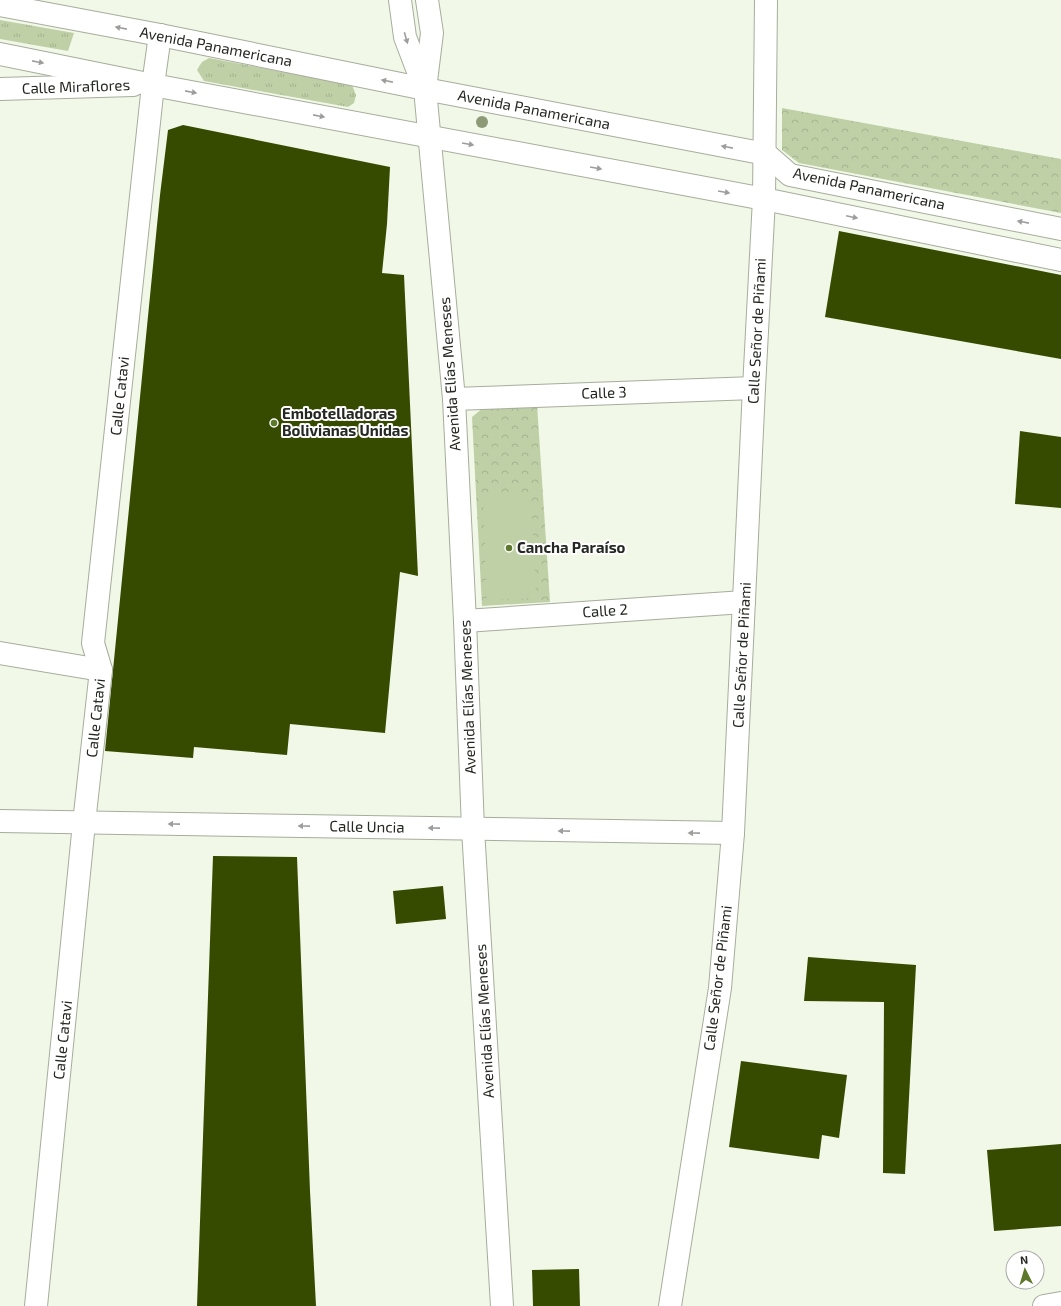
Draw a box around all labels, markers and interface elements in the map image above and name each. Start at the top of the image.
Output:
street label: Avenida Panamericana [138,22,294,70]
one-way arrow [115,25,127,31]
one-way arrow [403,33,409,45]
one-way arrow [32,59,44,65]
street label: Calle Miraflores [22,75,130,97]
one-way arrow [380,78,393,84]
street label: Avenida Panamericana [456,85,612,133]
one-way arrow [185,89,197,95]
one-way arrow [312,113,325,119]
one-way arrow [462,142,475,148]
one-way arrow [721,143,733,149]
street label: Avenida Panamericana [792,163,947,213]
one-way arrow [590,165,602,171]
one-way arrow [718,189,730,195]
one-way arrow [845,215,858,221]
one-way arrow [1017,218,1029,224]
street label: Calle Señor de Piñami [743,257,769,404]
street label: Avenida Elías Meneses [435,296,463,452]
street label: Calle Catavi [106,355,132,436]
street label: Calle 3 [581,382,627,402]
place label: Embotelladoras Bolivianas Unidas [282,404,408,439]
marker: Embotelladoras Bolivianas Unidas [269,418,279,428]
place label: Cancha Paraíso [517,538,626,556]
marker: Cancha Paraíso [504,543,514,553]
street label: Calle Señor de Piñami [728,581,754,728]
street label: Calle 2 [582,599,628,621]
street label: Avenida Elías Meneses [455,619,479,775]
street label: Calle Catavi [82,677,108,758]
street label: Calle Uncia [329,816,405,836]
one-way arrow [167,821,180,827]
one-way arrow [297,823,310,829]
one-way arrow [428,825,440,832]
one-way arrow [557,828,570,834]
one-way arrow [687,830,700,836]
street label: Calle Señor de Piñami [699,904,735,1052]
street label: Avenida Elías Meneses [471,943,497,1099]
street label: Calle Catavi [49,999,75,1080]
north arrow [1005,1250,1045,1290]
text: N [1020,1253,1029,1266]

